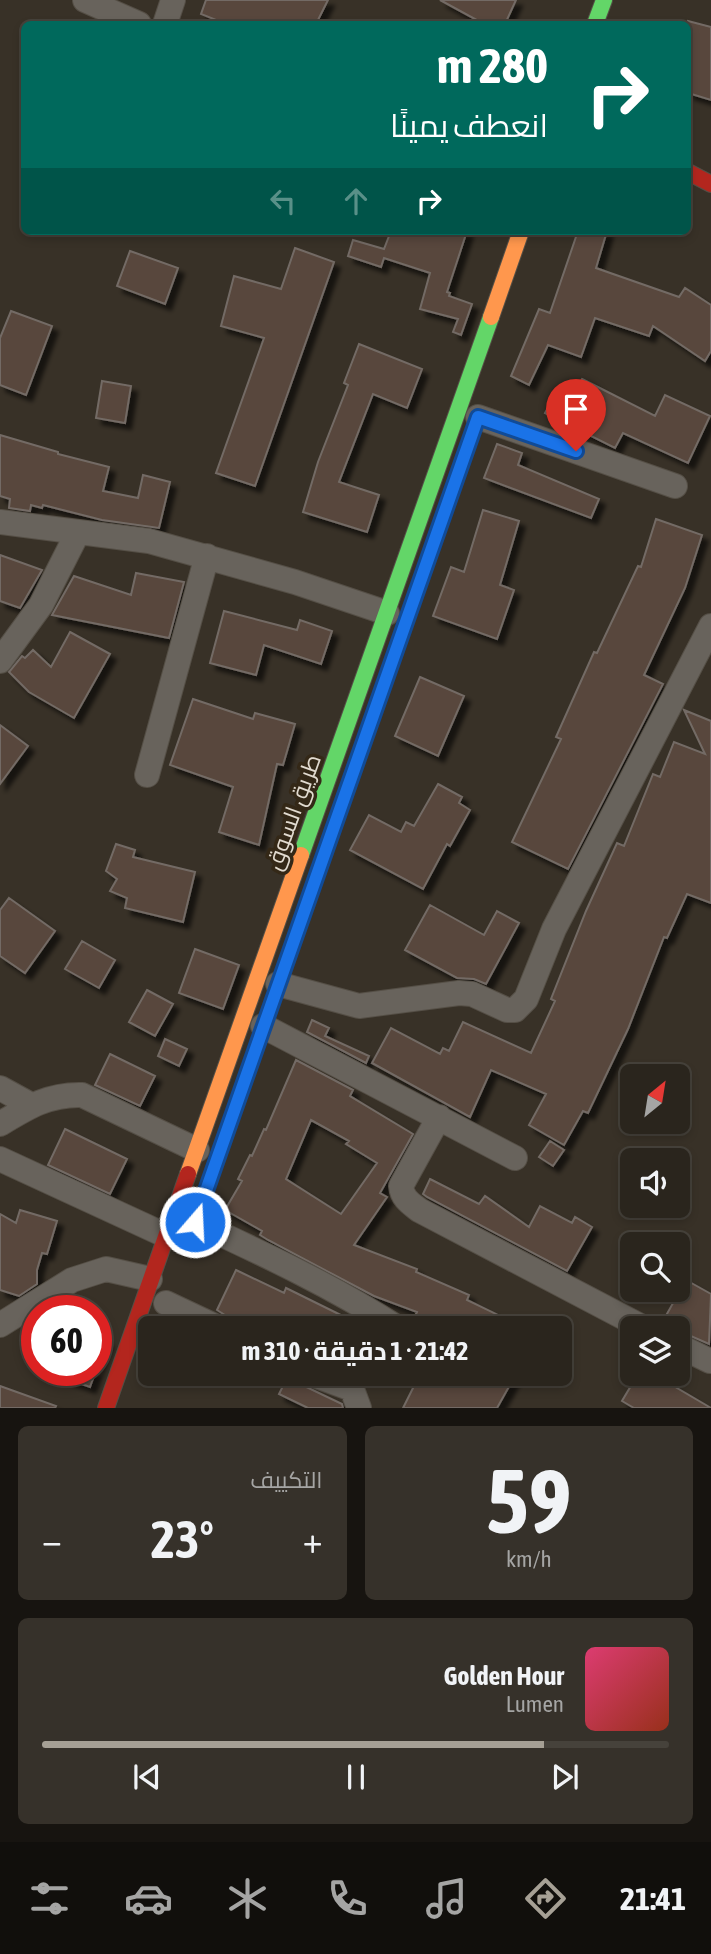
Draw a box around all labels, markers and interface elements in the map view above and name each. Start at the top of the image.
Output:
text: 280 m [437,37,548,93]
icon: right [572,49,663,140]
text: انعطف يمينًا [390,107,548,144]
icon: left [264,182,302,220]
icon: ahead [337,182,375,220]
icon: right [410,182,448,220]
pin [546,379,606,451]
icon: arrive [557,390,595,428]
street label: طريق السوق [260,751,327,874]
north arrow [620,1064,690,1134]
map controls [620,1064,690,1386]
button: sound [620,1148,690,1218]
position arrow [158,1185,232,1259]
button: search [620,1232,690,1302]
speed limit sign: 60 [21,1295,112,1386]
button: layers [620,1316,690,1386]
text: 21:42 · 1 دقيقة · 310 m [241,1336,469,1366]
text: 59 [486,1448,572,1552]
text: التكييف [250,1467,323,1493]
text: 23° [151,1509,214,1569]
text: − [42,1518,62,1561]
text: + [303,1518,322,1561]
text: km/h [506,1546,552,1572]
text: Golden Hour [444,1661,564,1691]
text: Lumen [506,1691,564,1717]
icon: previous [128,1758,166,1796]
icon: pause [337,1758,375,1796]
icon: next [546,1758,584,1796]
icon: filters [25,1874,74,1923]
icon: car [124,1874,173,1923]
icon: climate [223,1874,272,1923]
icon: phone [323,1874,372,1923]
icon: music [422,1874,471,1923]
icon: directions [521,1874,570,1923]
text: 21:41 [620,1880,686,1917]

